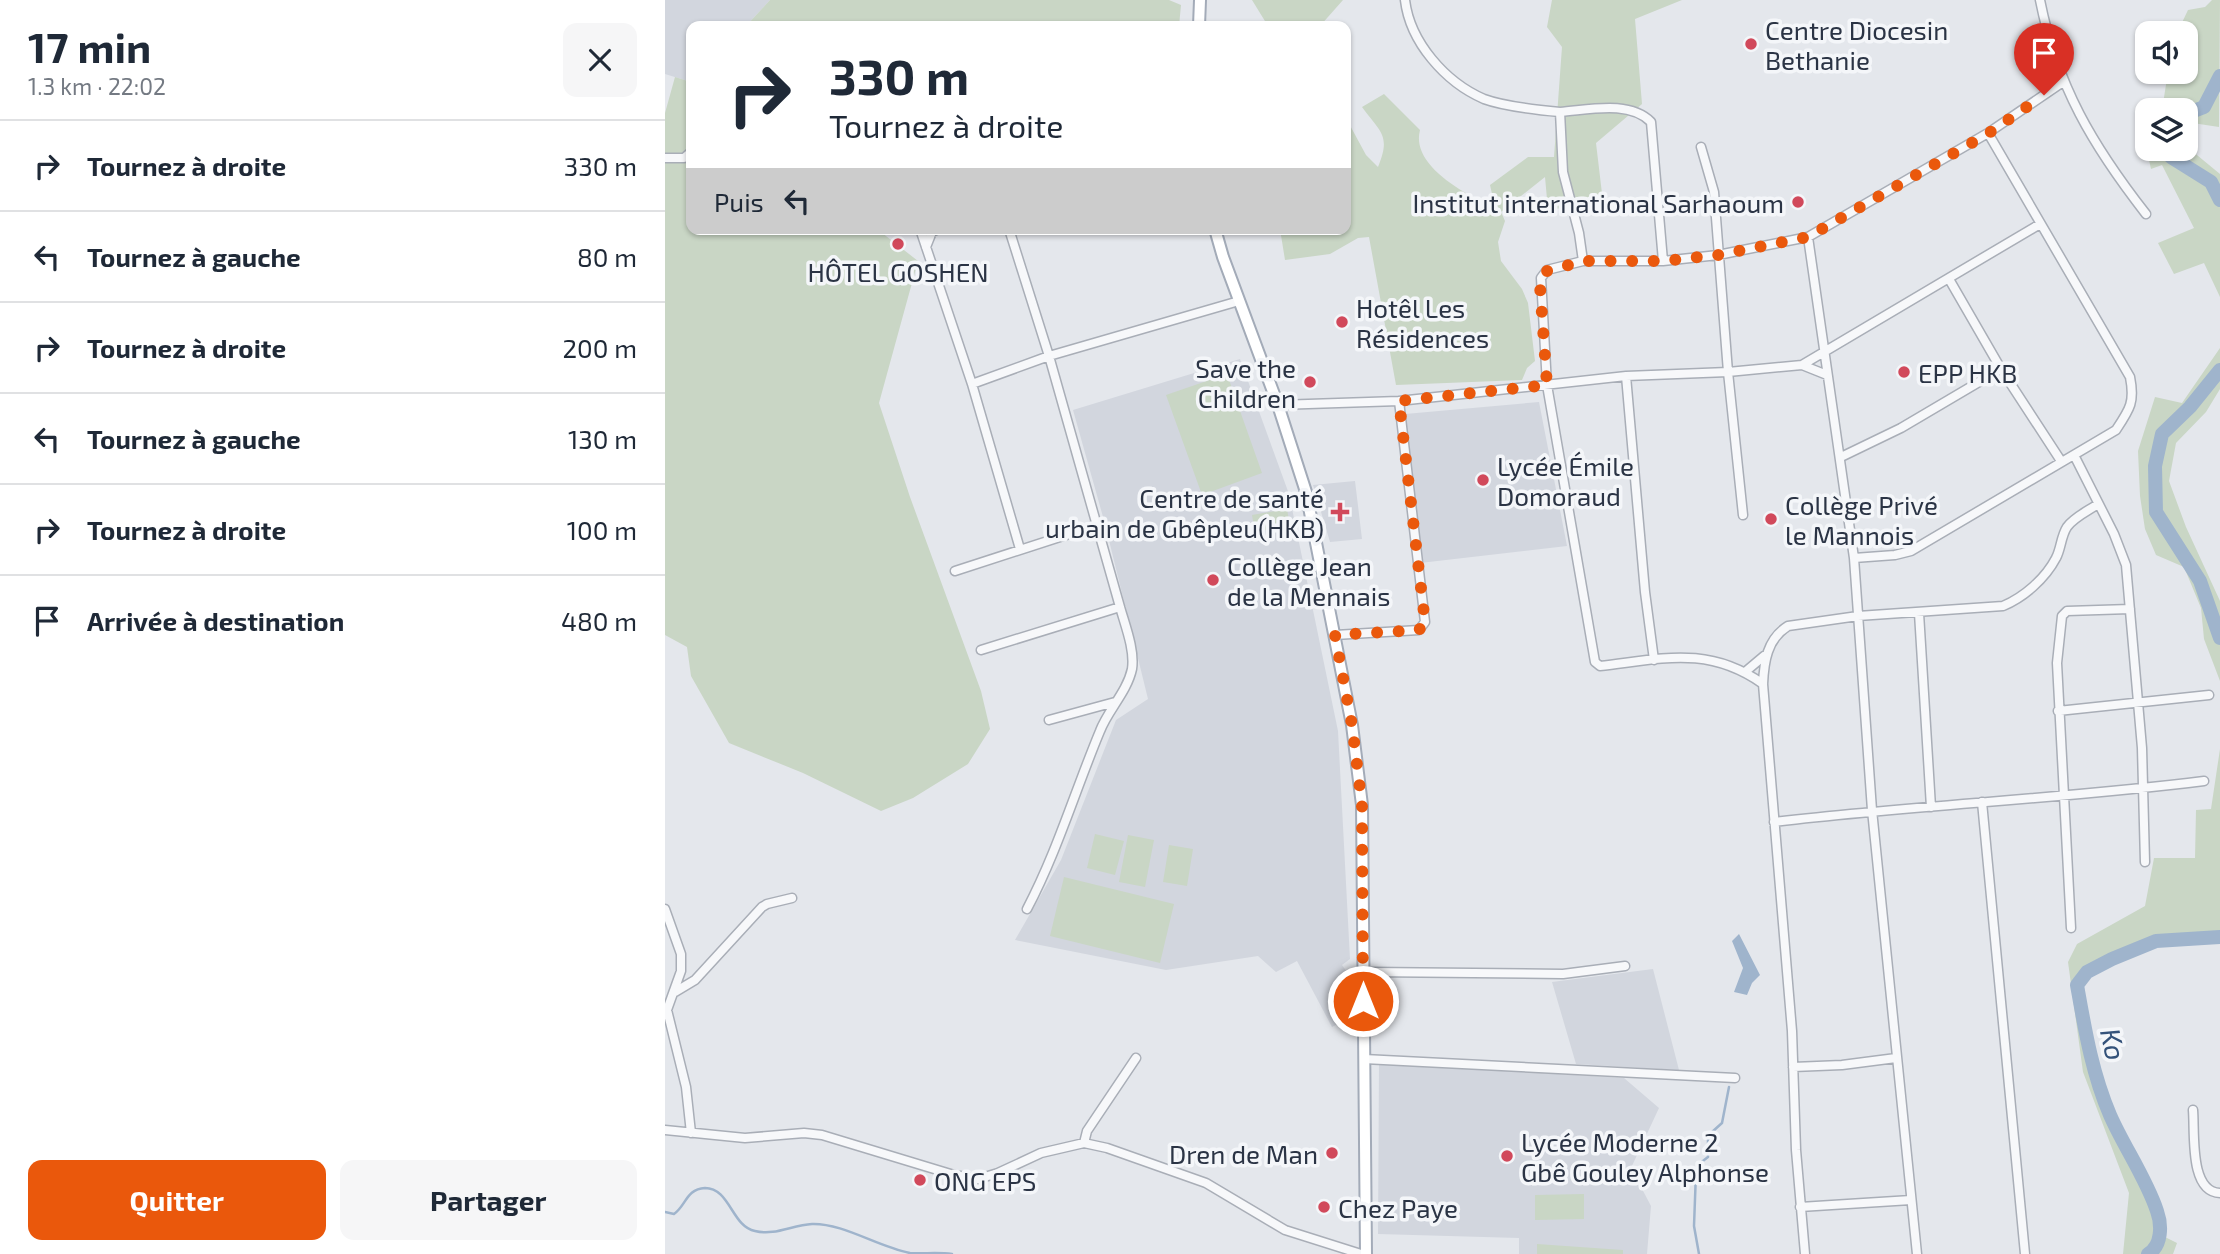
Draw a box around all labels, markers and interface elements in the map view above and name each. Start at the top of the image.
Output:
place label: Centre Diocesin Bethanie [1765,14,1948,75]
text: 17 min [28,21,151,71]
map controls [2135,21,2198,161]
button: sound [2135,21,2198,84]
button: close [563,23,637,97]
pin [2014,23,2074,95]
icon: arrive [2025,34,2063,72]
marker: Centre Diocesin Bethanie [1743,36,1759,52]
text: 330 m [829,46,969,105]
icon: right [714,49,805,140]
text: 1.3 km · 22:02 [28,72,166,100]
button: layers [2135,98,2198,161]
text: Tournez à droite [829,106,1063,144]
icon: right [28,147,66,185]
text: Tournez à droite [87,150,286,181]
text: 330 m [564,150,637,181]
icon: left [778,182,816,220]
text: Puis [714,186,764,217]
place label: Institut international Sarhaoum [1412,187,1784,218]
marker: Institut international Sarhaoum [1790,194,1806,210]
marker: HÔTEL GOSHEN [890,236,906,252]
icon: left [28,238,66,276]
text: Tournez à gauche [87,241,301,272]
text: 80 m [577,241,637,272]
place label: HÔTEL GOSHEN [807,256,989,287]
place label: Hotêl Les Résidences [1356,292,1489,353]
marker: Hotêl Les Résidences [1334,314,1350,330]
icon: right [28,329,66,367]
text: Tournez à droite [87,332,286,363]
text: 200 m [562,332,637,363]
place label: Save the Children [1195,352,1296,413]
place label: EPP HKB [1918,357,2017,388]
marker: EPP HKB [1896,364,1912,380]
marker: Save the Children [1302,374,1318,390]
icon: left [28,420,66,458]
text: Tournez à gauche [87,423,301,454]
text: 130 m [568,423,637,454]
place label: Lycée Émile Domoraud [1497,450,1634,511]
marker: Lycée Émile Domoraud [1475,472,1491,488]
place label: Centre de santé urbain de Gbêpleu(HKB) [1045,482,1324,543]
place label: Collège Privé le Mannois [1785,489,1938,550]
marker: Centre de santé urbain de Gbêpleu(HKB) [1330,502,1350,522]
icon: right [28,511,66,549]
marker: Collège Privé le Mannois [1763,511,1779,527]
text: Tournez à droite [87,514,286,545]
text: 100 m [567,514,637,545]
place label: Collège Jean de la Mennais [1227,550,1390,611]
marker: Collège Jean de la Mennais [1205,572,1221,588]
icon: arrive [28,602,66,640]
text: Arrivée à destination [87,605,344,636]
text: 480 m [561,605,637,636]
position arrow [1326,964,1400,1038]
water label: Ko [2094,1025,2134,1063]
place label: Lycée Moderne 2 Gbê Gouley Alphonse [1521,1126,1769,1187]
place label: Dren de Man [1169,1138,1318,1169]
marker: Dren de Man [1324,1145,1340,1161]
marker: Lycée Moderne 2 Gbê Gouley Alphonse [1499,1148,1515,1164]
button: Quitter [28,1160,326,1240]
button: Partager [340,1160,637,1240]
place label: ONG EPS [934,1165,1036,1196]
marker: ONG EPS [912,1172,928,1188]
place label: Chez Paye [1338,1192,1458,1223]
marker: Chez Paye [1316,1199,1332,1215]

